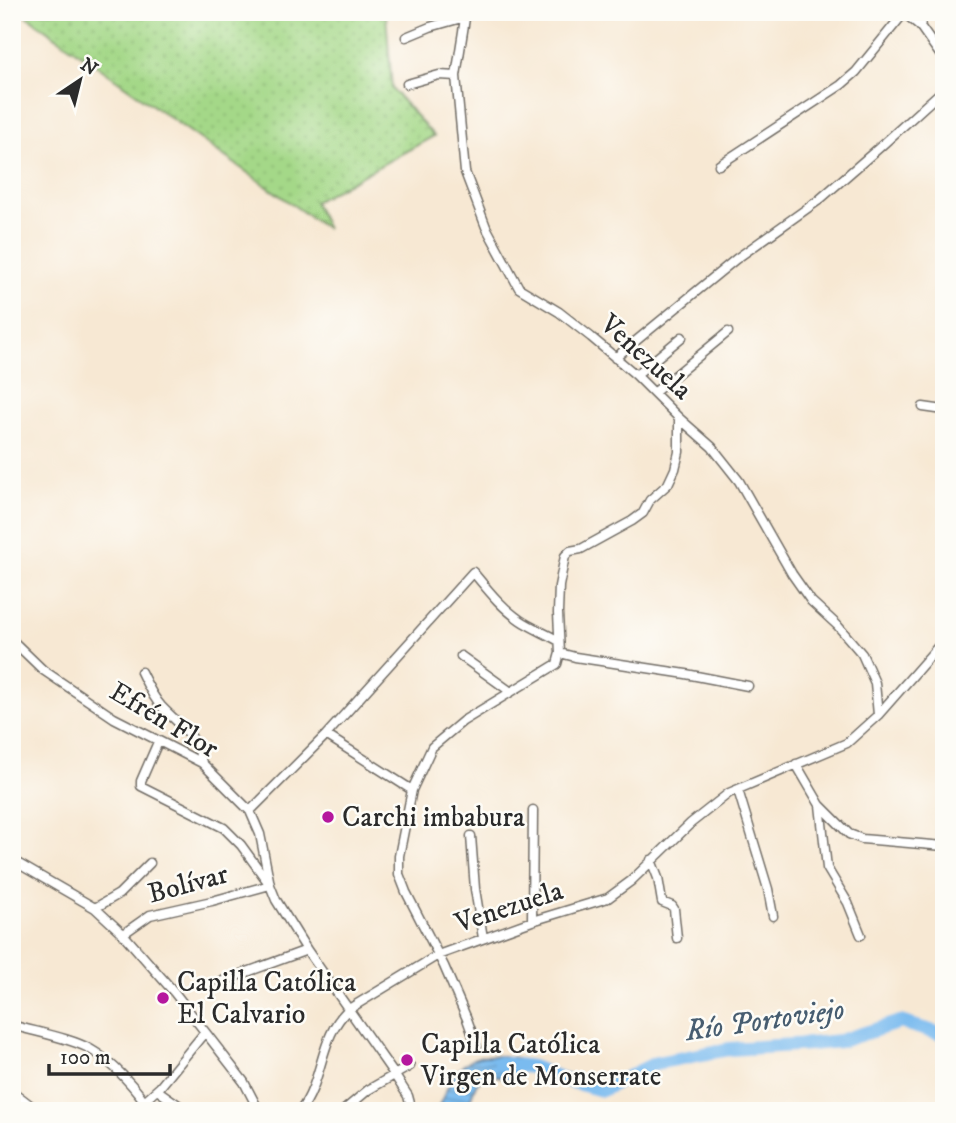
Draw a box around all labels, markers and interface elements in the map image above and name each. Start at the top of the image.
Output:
north arrow [46,46,116,116]
text: N [76,53,102,81]
street label: Venezuela [592,306,699,407]
street label: Efrén Flor [103,674,225,766]
place label: Carchi imbabura [342,800,525,835]
marker: Carchi imbabura [320,809,336,825]
street label: Bolívar [144,856,232,911]
street label: Venezuela [450,873,568,941]
place label: Capilla Católica El Calvario [177,965,356,1032]
marker: Capilla Católica El Calvario [155,990,171,1006]
water label: Río Portoviejo [682,992,847,1051]
place label: Capilla Católica Virgen de Monserrate [420,1027,661,1094]
scale bar [49,1032,170,1076]
text: 100 m [60,1045,111,1071]
marker: Capilla Católica Virgen de Monserrate [399,1052,415,1068]

